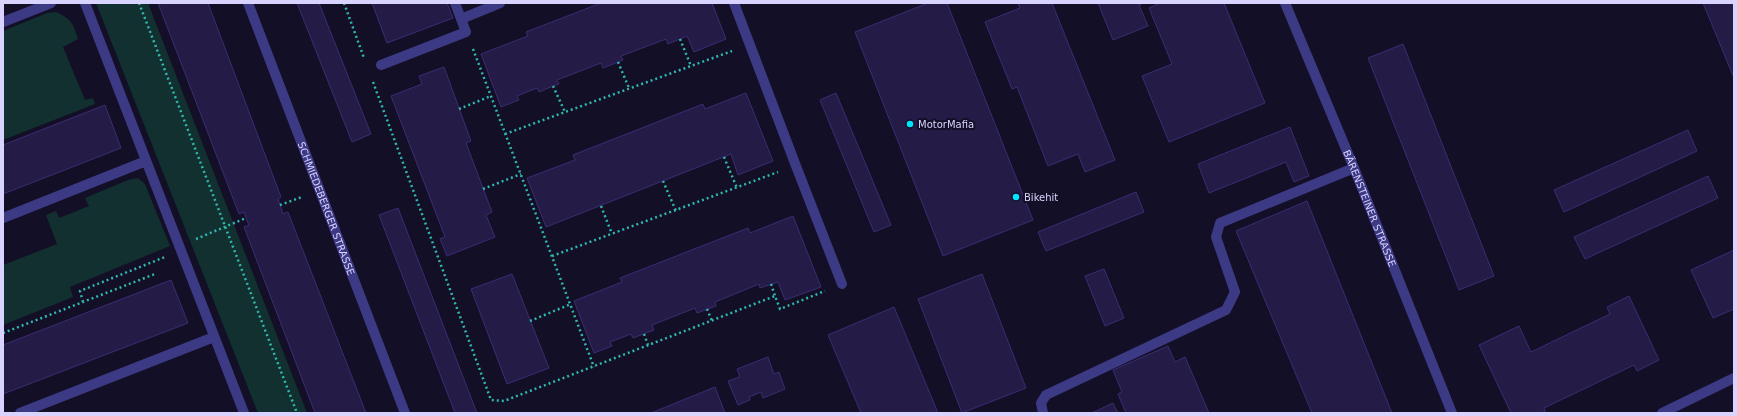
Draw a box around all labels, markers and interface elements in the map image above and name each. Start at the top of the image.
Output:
marker: MotorMafia [905,119,915,129]
place label: MotorMafia [918,119,974,130]
street label: SCHMIEDEBERGER STRASSE [296,140,357,277]
street label: BÄRENSTEINER STRASSE [1341,148,1398,268]
marker: Bikehit [1011,192,1021,202]
place label: Bikehit [1024,192,1058,203]

